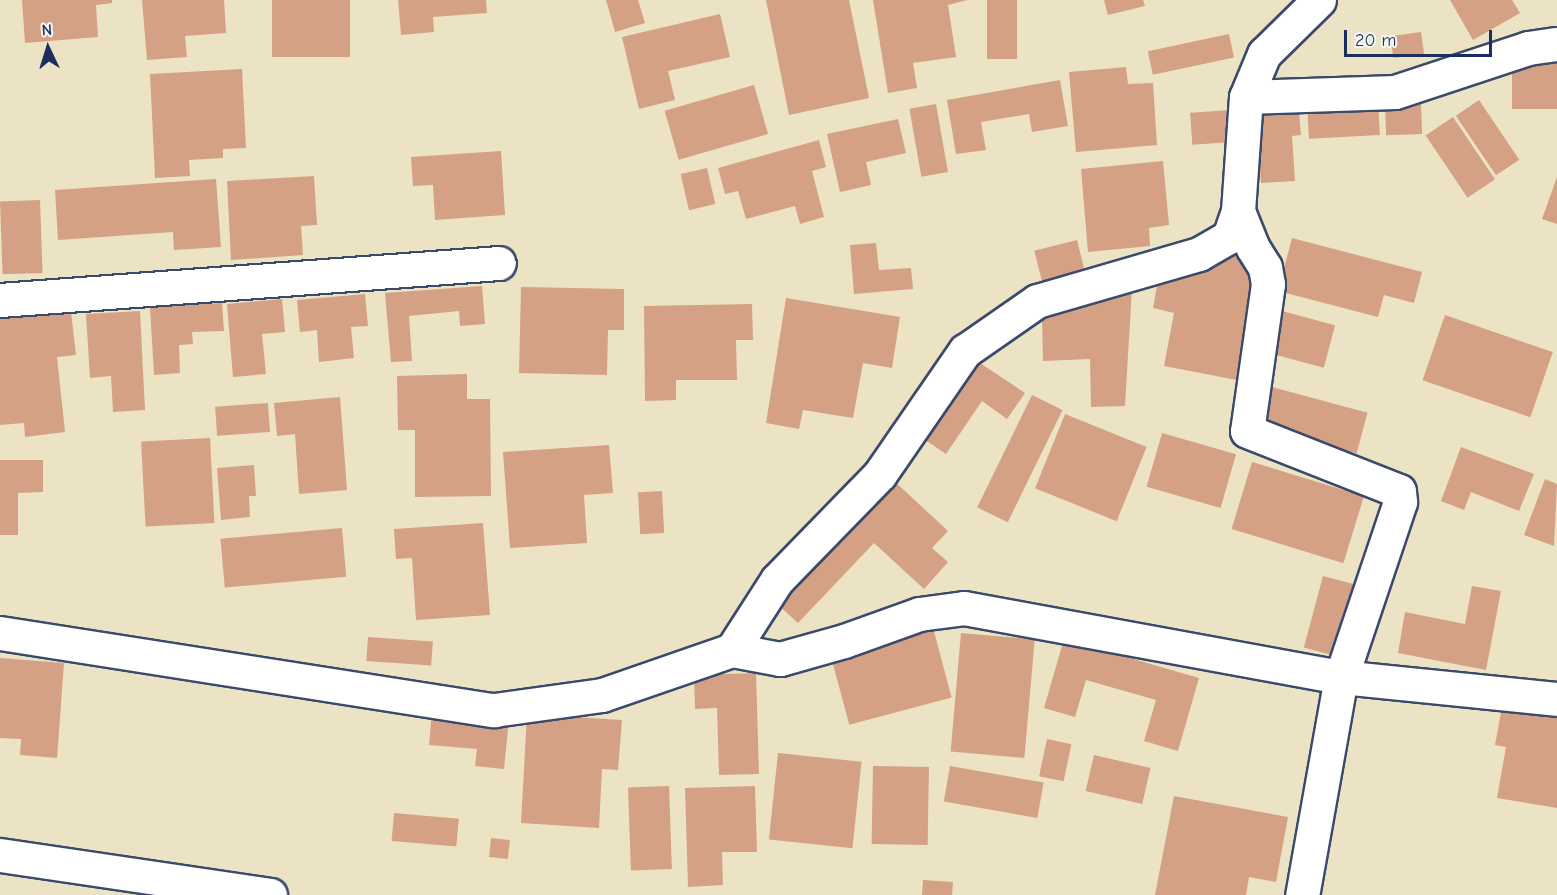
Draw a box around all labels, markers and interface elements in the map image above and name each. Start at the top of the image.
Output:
north arrow [18,18,78,78]
scale bar [1347,18,1496,56]
text: N [41,21,53,39]
text: 20 m [1355,30,1396,51]

